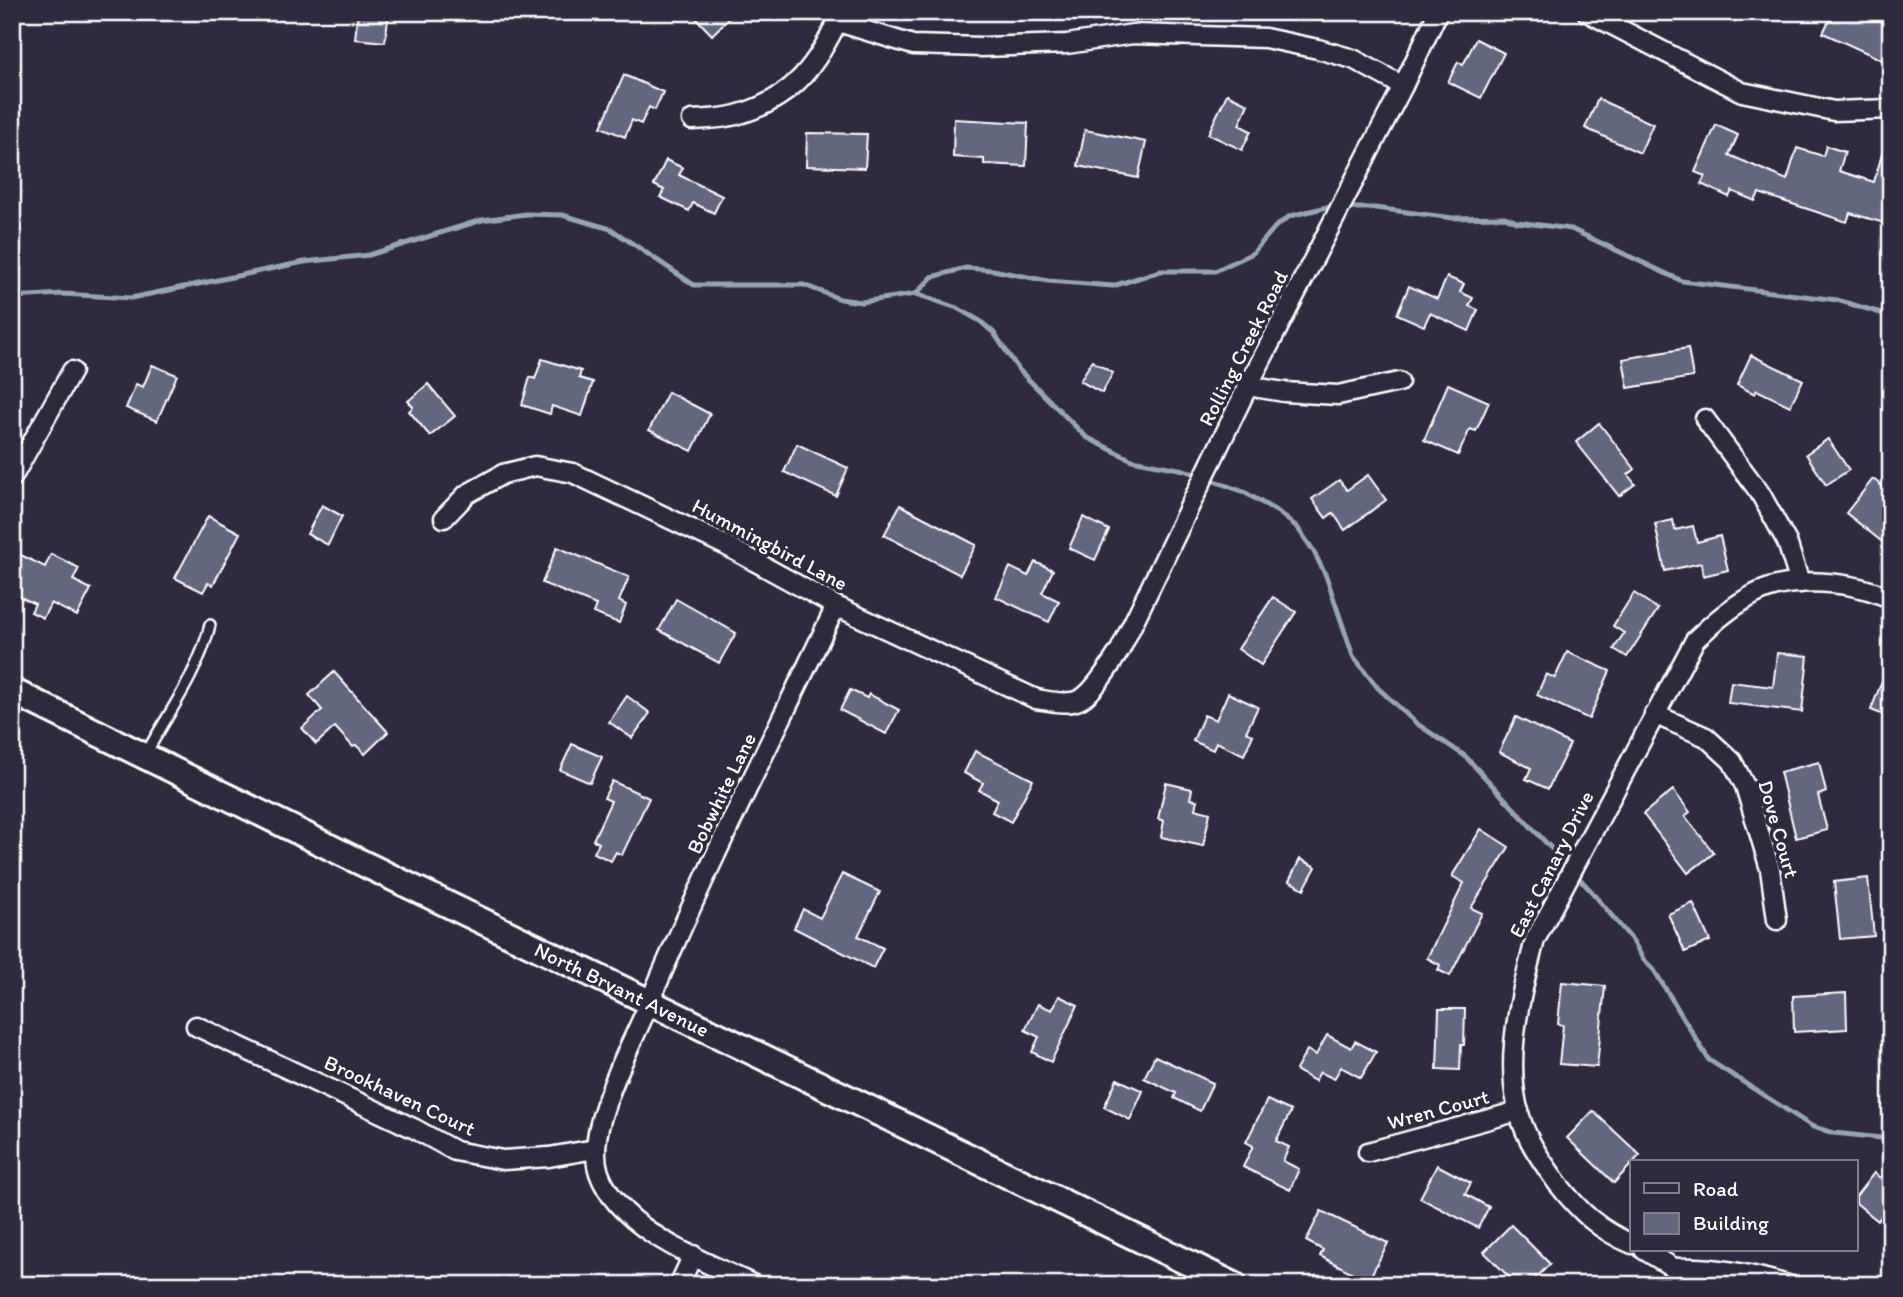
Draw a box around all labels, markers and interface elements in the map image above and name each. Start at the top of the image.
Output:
street label: Rolling Creek Road [1193,266,1293,430]
street label: Hummingbird Lane [688,492,852,596]
street label: Bobwhite Lane [681,728,761,858]
street label: Dove Court [1753,777,1805,881]
street label: East Canary Drive [1503,786,1599,942]
street label: North Bryant Avenue [531,936,714,1042]
street label: Brookhaven Court [320,1049,480,1141]
street label: Wren Court [1384,1083,1492,1135]
legend [1630,1160,1857,1252]
text: Road [1693,1176,1739,1201]
text: Building [1693,1210,1769,1235]

